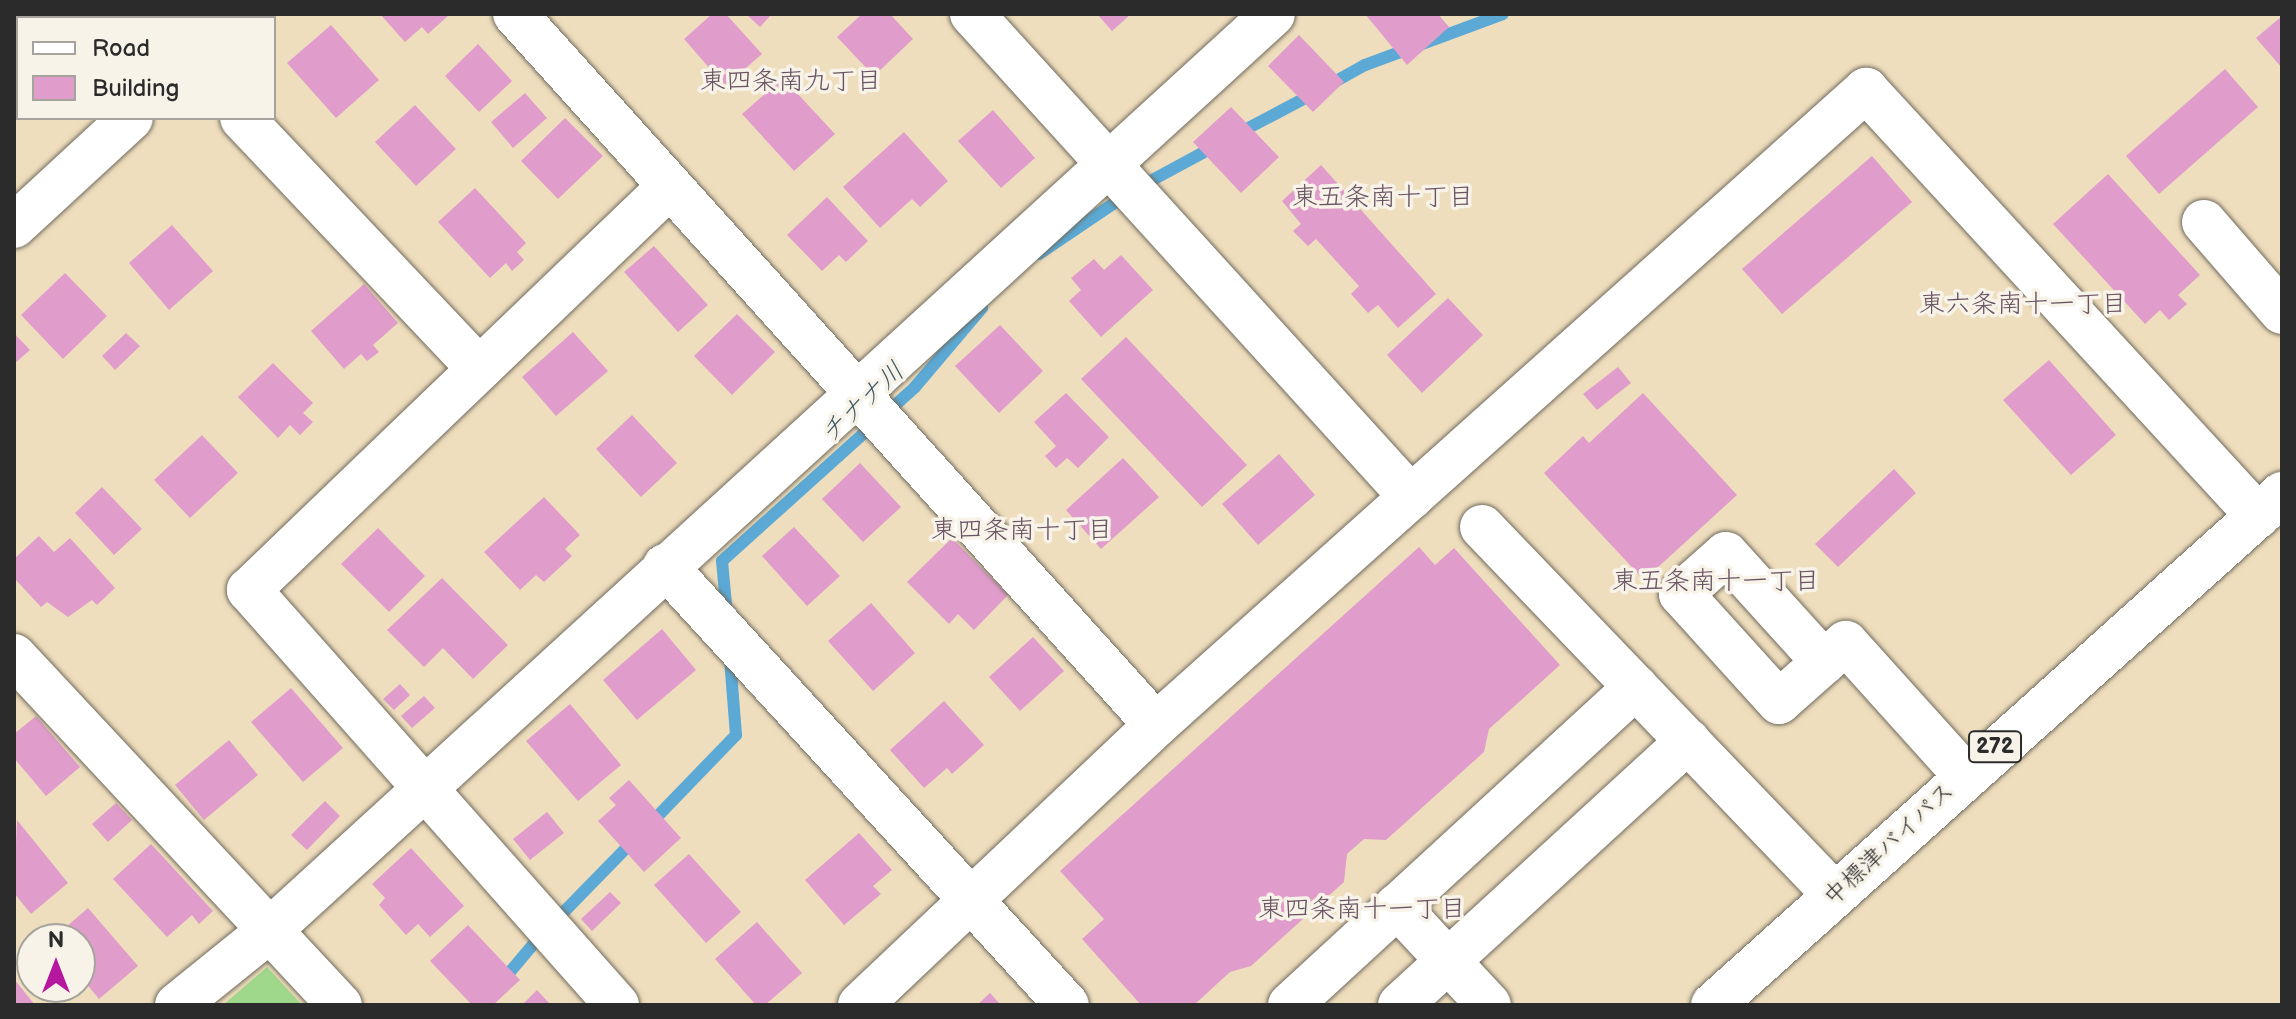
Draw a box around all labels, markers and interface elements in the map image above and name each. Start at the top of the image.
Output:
legend [16,16,276,120]
text: Road [92,34,150,63]
district label: 東四条南九丁目 [700,66,882,98]
text: Building [92,74,179,103]
district label: 東五条南十丁目 [1292,182,1474,214]
district label: 東六条南十一丁目 [1919,289,2127,321]
water label: チナナ川 [814,356,912,450]
district label: 東四条南十丁目 [931,515,1113,547]
district label: 東五条南十一丁目 [1612,566,1820,598]
road number: 272 [1967,729,2023,765]
street label: 中標津バイパス [1818,776,1960,912]
district label: 東四条南十一丁目 [1258,894,1466,926]
north arrow [16,923,96,1003]
text: N [48,927,64,954]

